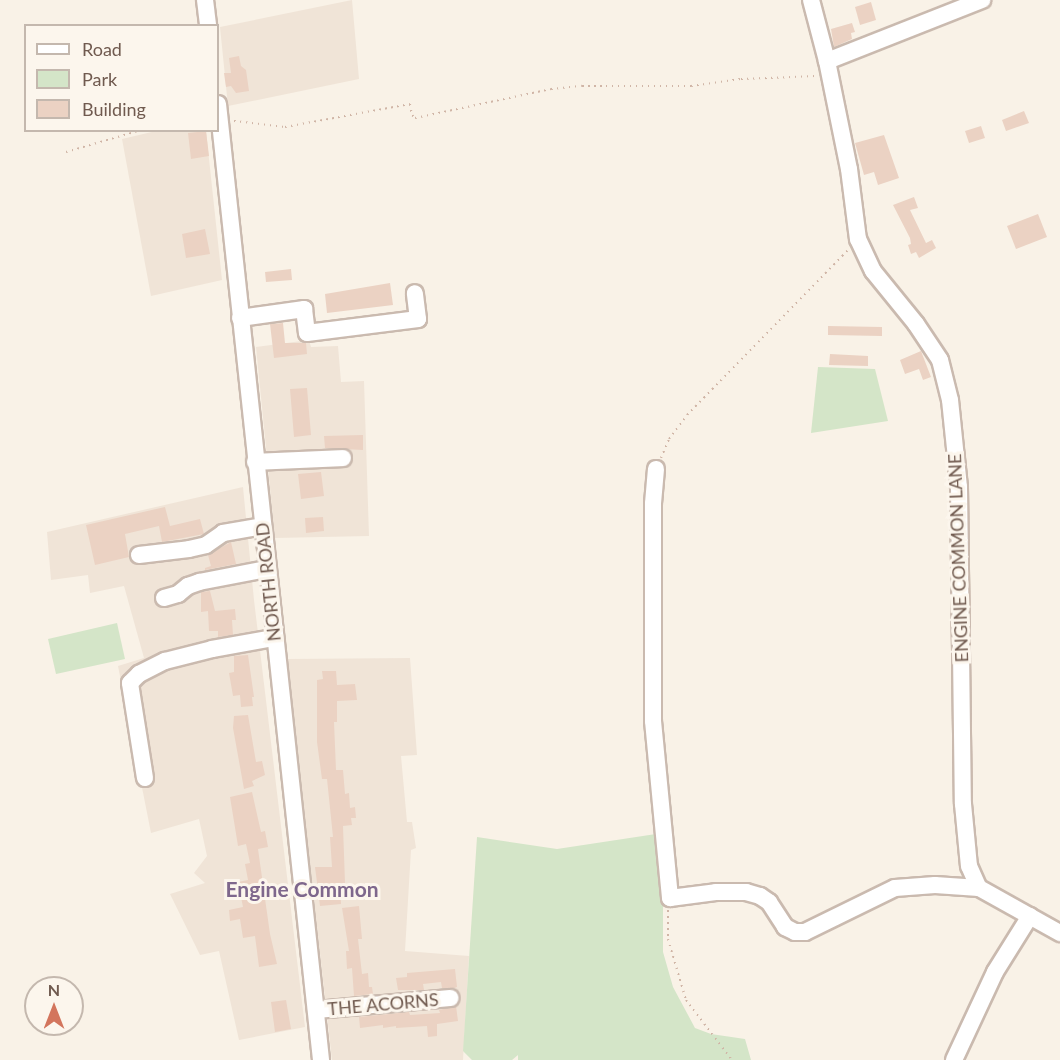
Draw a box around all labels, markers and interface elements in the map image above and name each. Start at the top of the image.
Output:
legend [24,24,219,132]
text: Road [82,38,122,60]
text: Park [82,68,117,90]
text: Building [82,98,146,120]
street label: ENGINE COMMON LANE [944,453,972,663]
street label: NORTH ROAD [251,522,285,642]
district label: Engine Common [225,876,379,902]
north arrow [24,976,84,1036]
text: N [48,980,60,999]
street label: THE ACORNS [326,988,440,1020]

